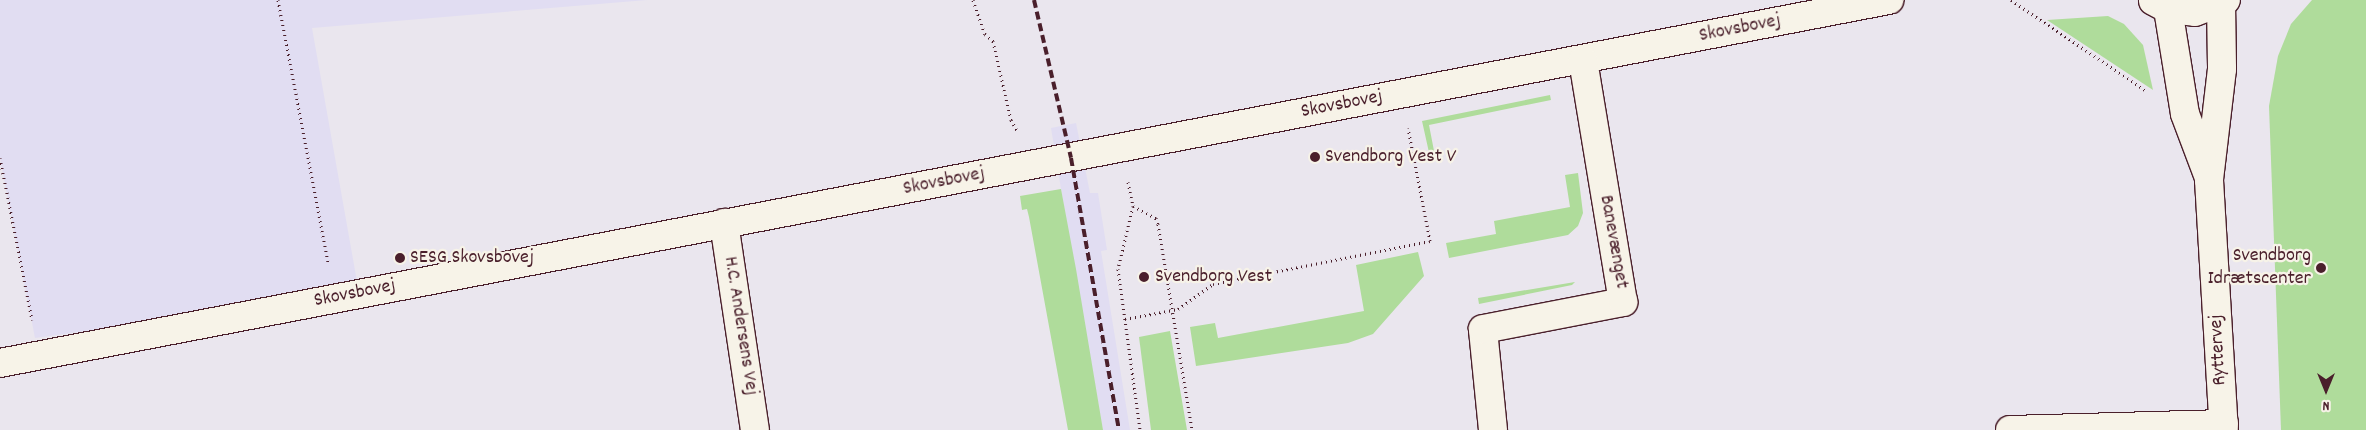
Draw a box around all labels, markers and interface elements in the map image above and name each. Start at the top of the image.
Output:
street label: Skovsbovej [1697,9,1783,49]
street label: Skovsbovej [1299,85,1385,125]
place label: Svendborg Vest V [1325,145,1456,169]
marker: Svendborg Vest V [1309,151,1321,163]
street label: Skovsbovej [901,162,987,202]
street label: Banevænget [1593,193,1633,291]
place label: Svendborg Idrætscenter [2207,244,2311,291]
place label: SESG Skovsbovej [410,246,534,270]
marker: SESG Skovsbovej [394,252,406,264]
street label: H.C. Andersens Vej [717,255,763,397]
marker: Svendborg Idrætscenter [2315,262,2327,274]
place label: Svendborg Vest [1155,265,1272,289]
marker: Svendborg Vest [1137,270,1151,284]
street label: Skovsbovej [312,274,398,314]
street label: Ryttervej [2205,314,2233,386]
north arrow [2301,365,2351,415]
text: N [2323,395,2329,415]

